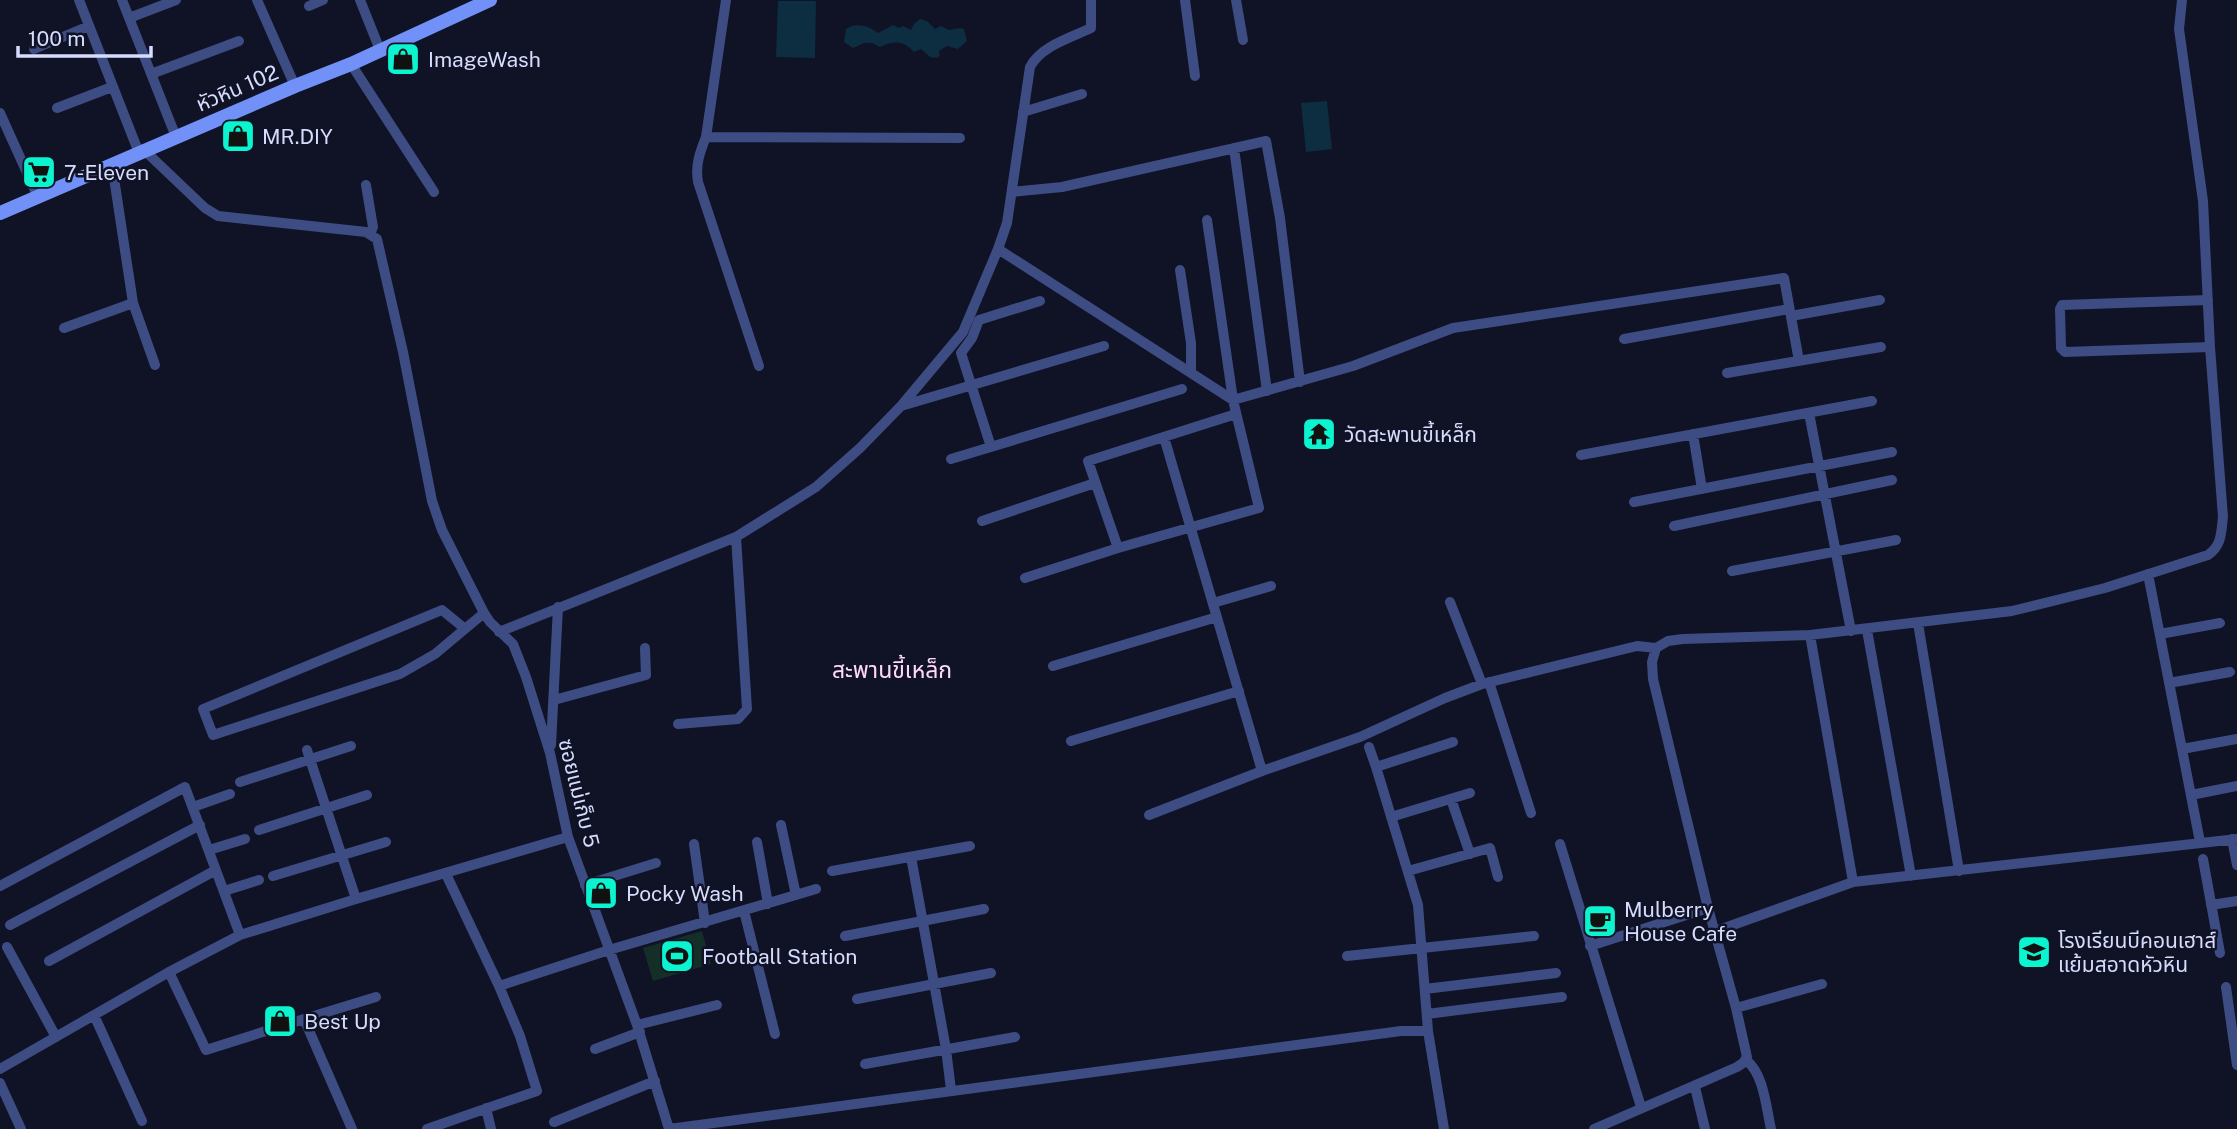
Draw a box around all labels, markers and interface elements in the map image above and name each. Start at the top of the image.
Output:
scale bar [18,14,150,58]
text: 100 m [28,26,85,51]
shop icon: ImageWash [384,40,422,78]
place label: ImageWash [428,47,541,72]
street label: หัวหิน 102 [192,60,282,116]
shop icon: MR.DIY [219,117,257,155]
place label: MR.DIY [262,124,333,149]
supermarket icon: 7-Eleven [20,153,58,191]
place label: 7-Eleven [64,160,149,185]
temple icon: วัดสะพานขี้เหล็ก [1300,415,1338,453]
place label: วัดสะพานขี้เหล็ก [1344,420,1477,447]
district label: สะพานขี้เหล็ก [832,654,952,683]
street label: ซอยแม่เก็บ 5 [553,736,605,850]
shop icon: Pocky Wash [582,874,620,912]
place label: Pocky Wash [626,881,744,906]
place label: Mulberry House Cafe [1624,897,1737,946]
cafe icon: Mulberry House Cafe [1581,902,1619,940]
place label: โรงเรียนบีคอนเฮาส์ แย้มสอาดหัวหิน [2058,928,2216,977]
school or university icon: โรงเรียนบีคอนเฮาส์ แย้มสอาดหัวหิน [2015,933,2053,971]
sports icon: Football Station [658,937,696,975]
place label: Football Station [702,944,857,969]
shop icon: Best Up [261,1002,299,1040]
place label: Best Up [304,1009,381,1034]

